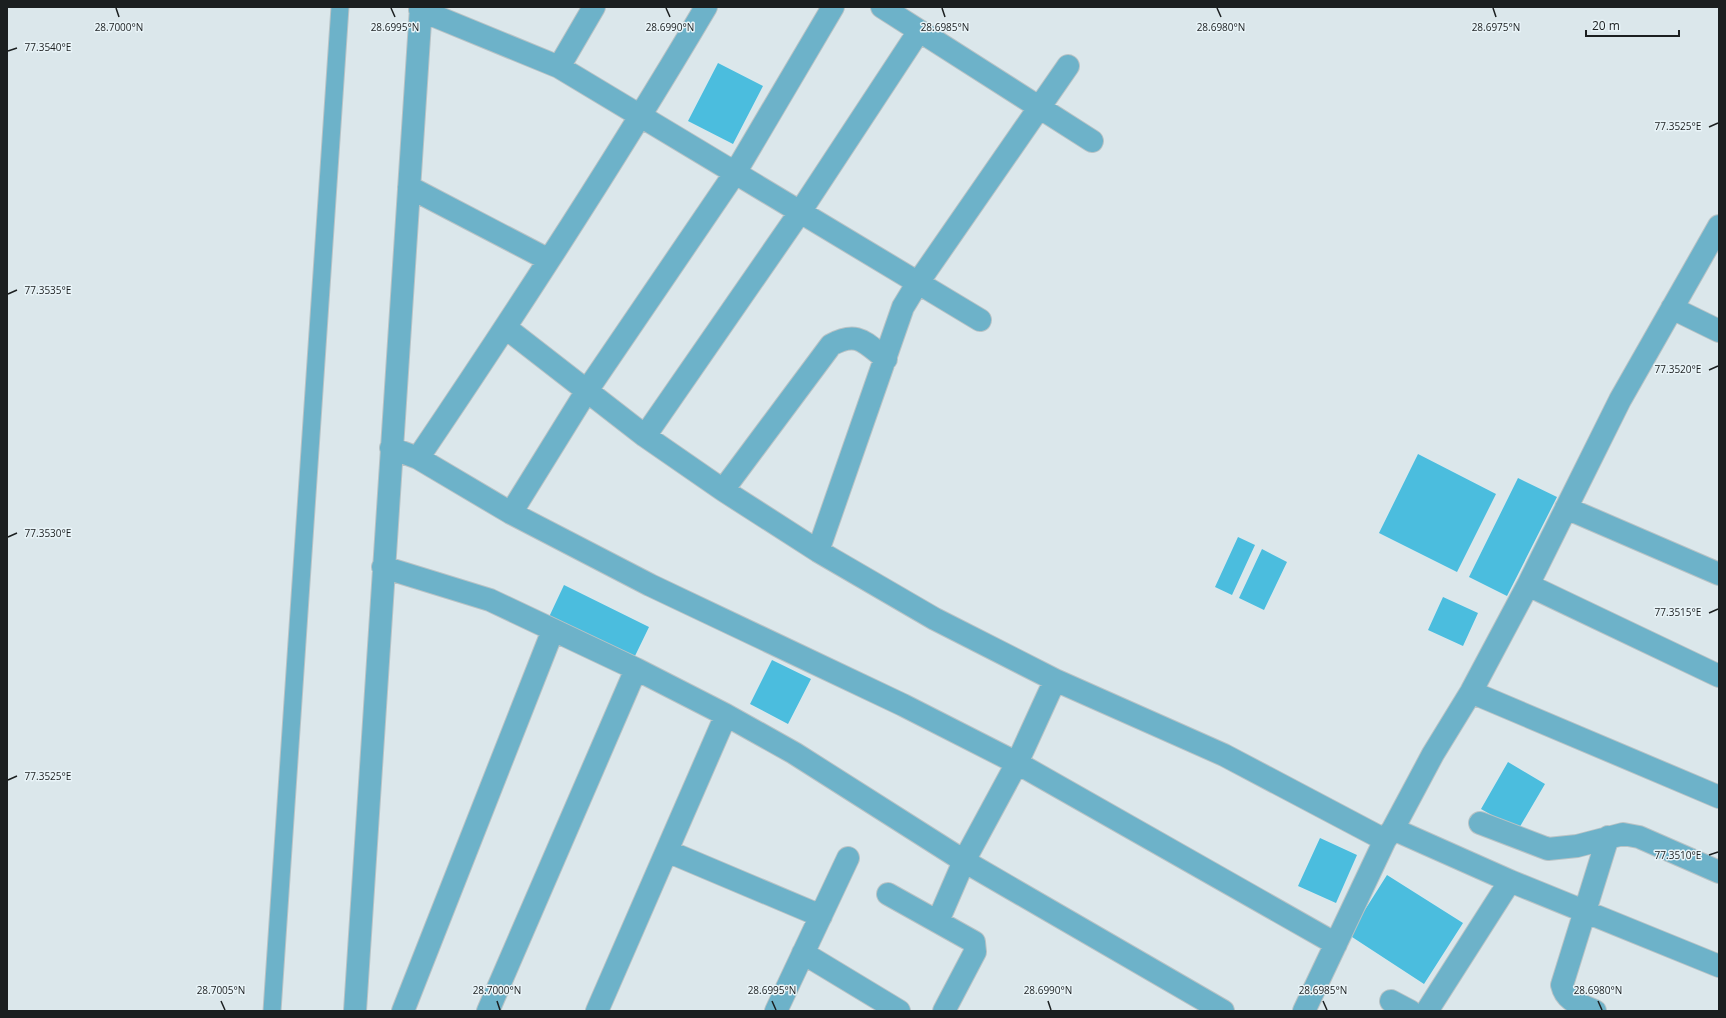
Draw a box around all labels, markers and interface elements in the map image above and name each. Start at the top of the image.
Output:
scale bar [1586,12,1679,38]
text: 20 m [1592,17,1620,34]
text: 28.7000°N [95,20,143,34]
text: 28.6995°N [371,20,419,34]
text: 28.6990°N [646,20,694,34]
text: 28.6985°N [921,20,969,34]
text: 28.6980°N [1197,20,1245,34]
text: 28.6975°N [1472,20,1520,34]
text: 77.3540°E [25,40,71,54]
text: 77.3525°E [1655,119,1701,133]
text: 77.3535°E [25,283,71,297]
text: 77.3520°E [1655,362,1701,376]
text: 77.3530°E [25,526,71,540]
text: 77.3515°E [1655,605,1701,619]
text: 77.3525°E [25,769,71,783]
text: 77.3510°E [1655,848,1701,862]
text: 28.7005°N [197,983,245,997]
text: 28.7000°N [473,983,521,997]
text: 28.6995°N [748,983,796,997]
text: 28.6990°N [1024,983,1072,997]
text: 28.6985°N [1299,983,1347,997]
text: 28.6980°N [1574,983,1622,997]

